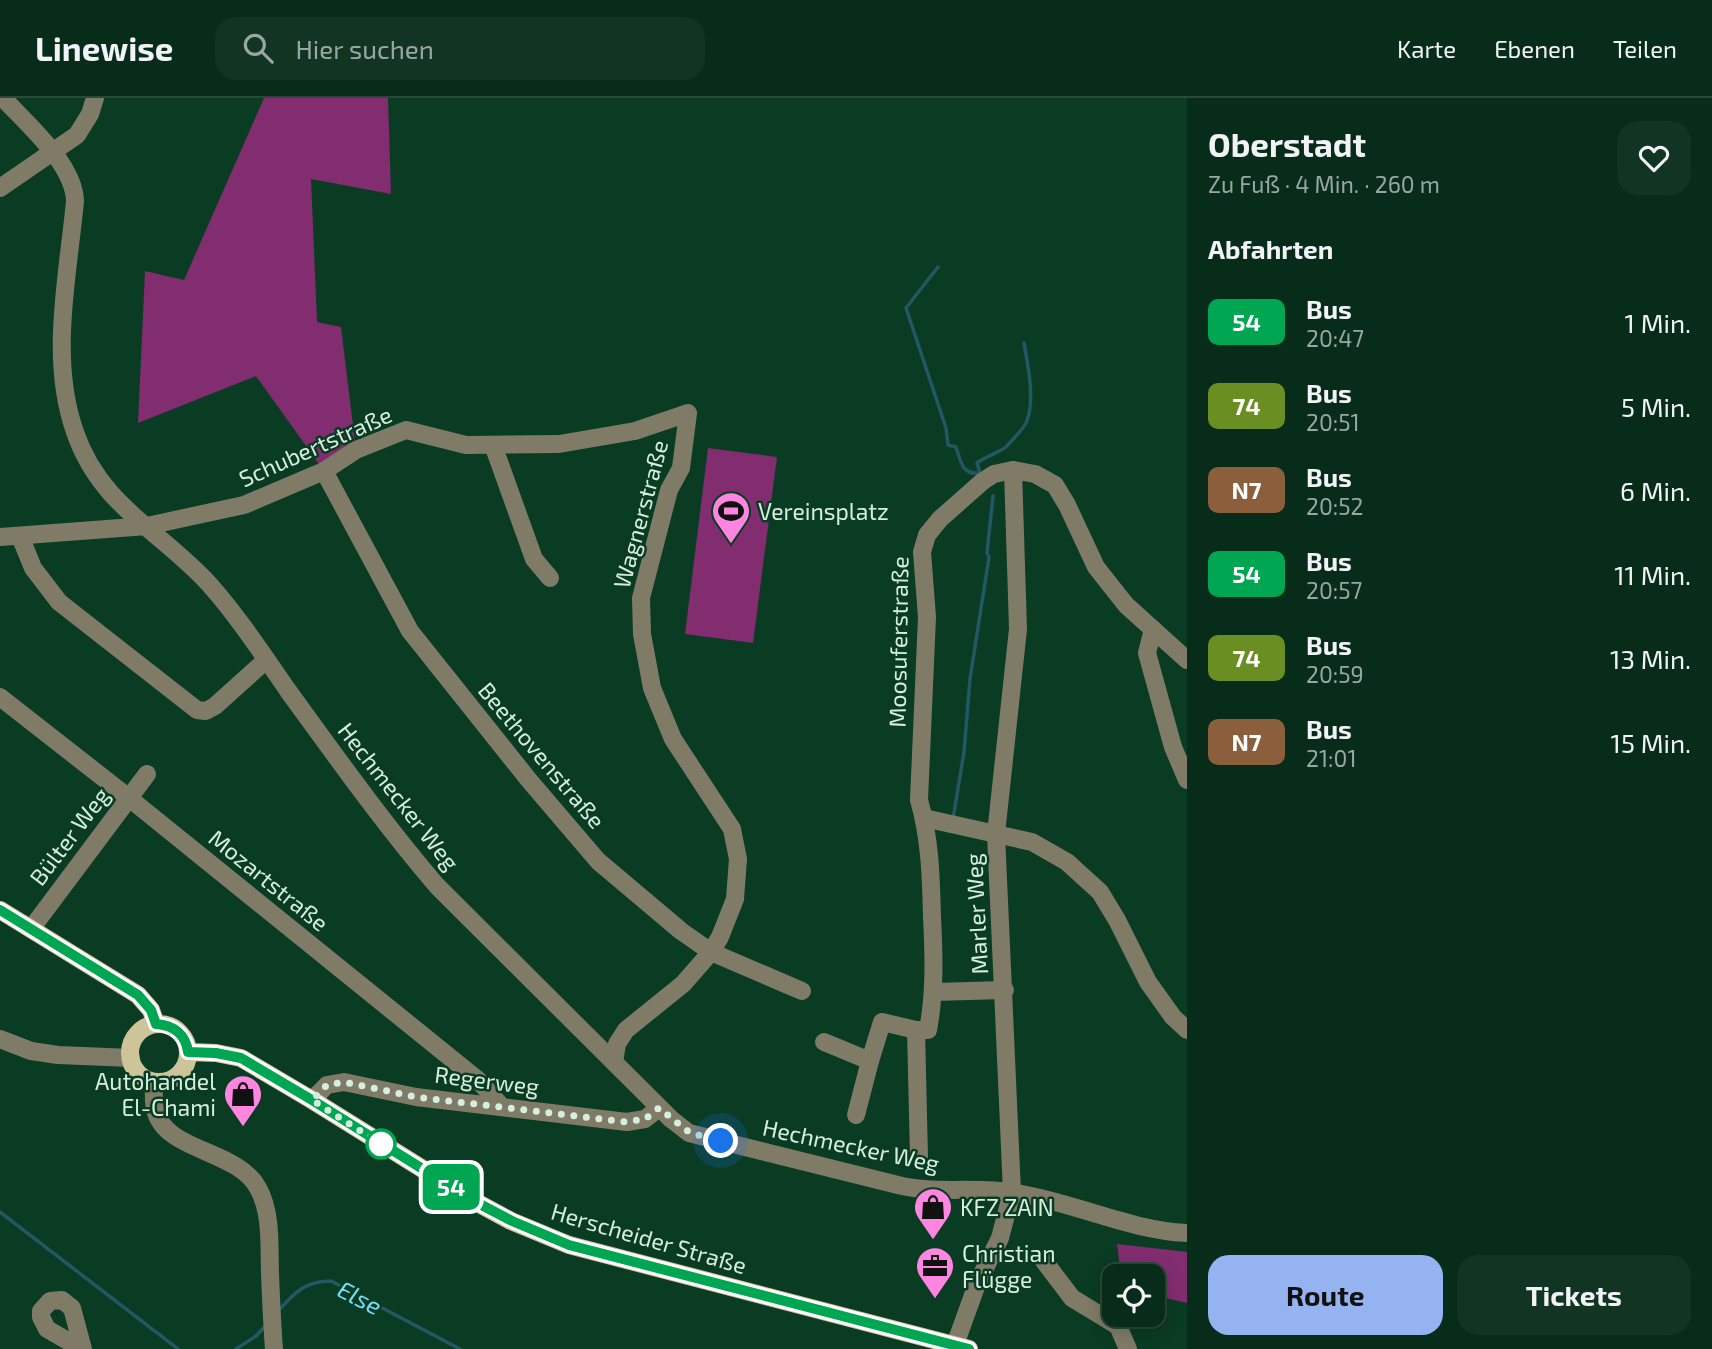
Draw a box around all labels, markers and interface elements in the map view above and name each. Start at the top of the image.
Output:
search box [215,17,705,80]
text: Linewise [35,28,173,68]
icon: search [239,29,277,67]
text: Hier suchen [295,33,434,64]
text: Karte [1397,34,1456,63]
text: Ebenen [1494,34,1575,63]
text: Teilen [1613,34,1677,63]
button: heart [1617,121,1691,195]
text: Oberstadt [1208,124,1366,164]
text: Zu Fuß · 4 Min. · 260 m [1208,170,1440,198]
text: Abfahrten [1208,233,1333,264]
text: Bus [1306,293,1352,324]
text: 54 [1232,307,1261,336]
text: 1 Min. [1625,307,1691,338]
text: 20:47 [1306,324,1364,352]
text: Bus [1306,377,1352,408]
text: 74 [1233,391,1260,420]
text: 5 Min. [1621,391,1691,422]
street label: Schubertstraße [234,400,396,492]
text: 20:51 [1306,408,1360,436]
street label: Wagnerstraße [607,437,673,591]
text: Bus [1306,461,1352,492]
text: N7 [1232,475,1262,504]
text: 6 Min. [1620,475,1691,506]
sports icon: Vereinsplatz [710,490,752,545]
text: 20:52 [1306,492,1363,520]
place label: Vereinsplatz [758,497,889,525]
text: Bus [1306,545,1352,576]
street label: Moosuferstraße [883,556,913,728]
text: 54 [1232,559,1261,588]
text: 11 Min. [1614,559,1691,590]
text: 20:57 [1306,576,1362,604]
text: Bus [1306,629,1352,660]
text: 74 [1233,643,1260,672]
text: 13 Min. [1610,643,1691,674]
text: 20:59 [1306,660,1364,688]
street label: Beethovenstraße [473,676,611,834]
text: Bus [1306,713,1352,744]
street label: Hechmecker Weg [333,716,466,876]
text: N7 [1232,727,1262,756]
text: 15 Min. [1611,727,1691,758]
text: 21:01 [1306,744,1357,772]
street label: Bülter Weg [23,781,115,890]
street label: Mozartstraße [204,823,334,937]
street label: Marler Weg [959,853,993,975]
street label: Regerweg [433,1060,541,1100]
place label: Autohandel El-Chami [95,1067,216,1121]
shop icon: Autohandel El-Chami [222,1073,264,1128]
street label: Hechmecker Weg [760,1113,942,1177]
your location [703,1123,738,1158]
unlabelled marker [366,1129,396,1159]
line badge: 54 [420,1164,482,1210]
text: 54 [437,1172,465,1201]
shop icon: KFZ ZAIN [912,1186,954,1241]
place label: KFZ ZAIN [960,1193,1054,1221]
street label: Herscheider Straße [548,1197,750,1279]
place label: Christian Flügge [962,1239,1056,1293]
office icon: Christian Flügge [914,1245,956,1300]
button: Route [1208,1255,1443,1335]
button: Tickets [1457,1255,1691,1335]
map controls [1102,1264,1165,1327]
button: locate [1102,1264,1165,1327]
water label: Else [333,1274,387,1320]

